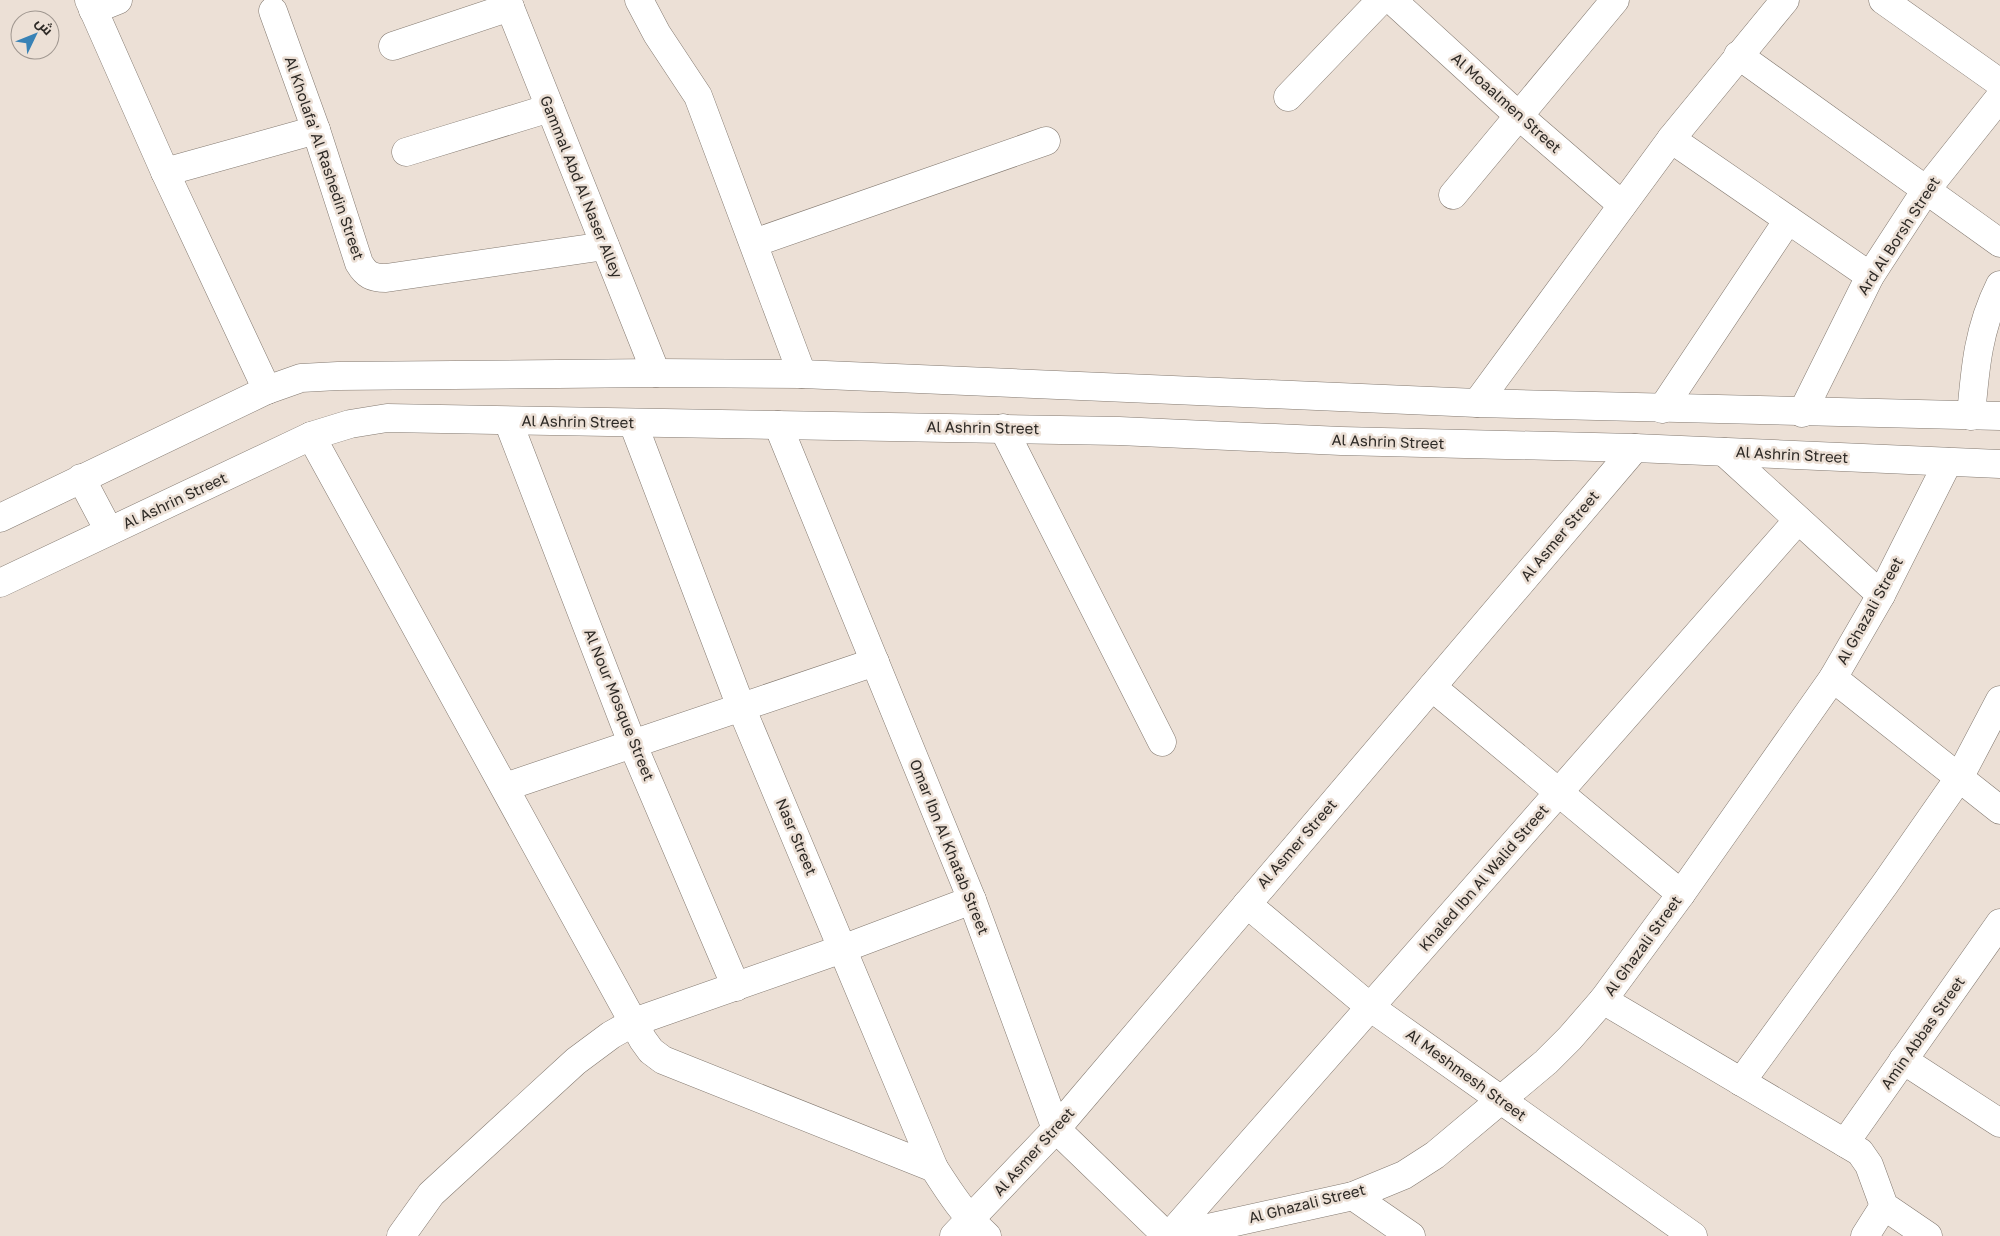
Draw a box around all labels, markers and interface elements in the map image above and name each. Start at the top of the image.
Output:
north arrow [10,10,60,60]
text: ش [32,13,57,39]
street label: Al Moaalmen Street [1448,48,1565,156]
street label: Al Kholafa' Al Rashedin Street [282,54,368,262]
street label: Gammal Abd Al Naser Alley [537,93,627,281]
street label: Ard Al Borsh Street [1853,173,1943,298]
street label: Al Ashrin Street [522,411,635,431]
street label: Al Ashrin Street [927,417,1040,437]
street label: Al Ashrin Street [1331,430,1445,452]
street label: Al Ashrin Street [1735,442,1849,466]
street label: Al Ashrin Street [120,468,229,532]
street label: Al Asmer Street [1516,487,1602,584]
street label: Al Ghazali Street [1832,554,1906,667]
street label: Al Nour Mosque Street [581,626,659,783]
street label: Omar Ibn Al Khatab Street [906,756,993,937]
street label: Nasr Street [773,795,821,878]
street label: Al Asmer Street [1253,795,1340,892]
street label: Khaled Ibn Al Walid Street [1415,800,1552,954]
street label: Al Ghazali Street [1600,892,1685,999]
street label: Amin Abbas Street [1877,973,1968,1092]
street label: Al Meshmesh Street [1403,1024,1530,1124]
street label: Al Asmer Street [989,1104,1077,1199]
street label: Al Ghazali Street [1247,1180,1367,1226]

